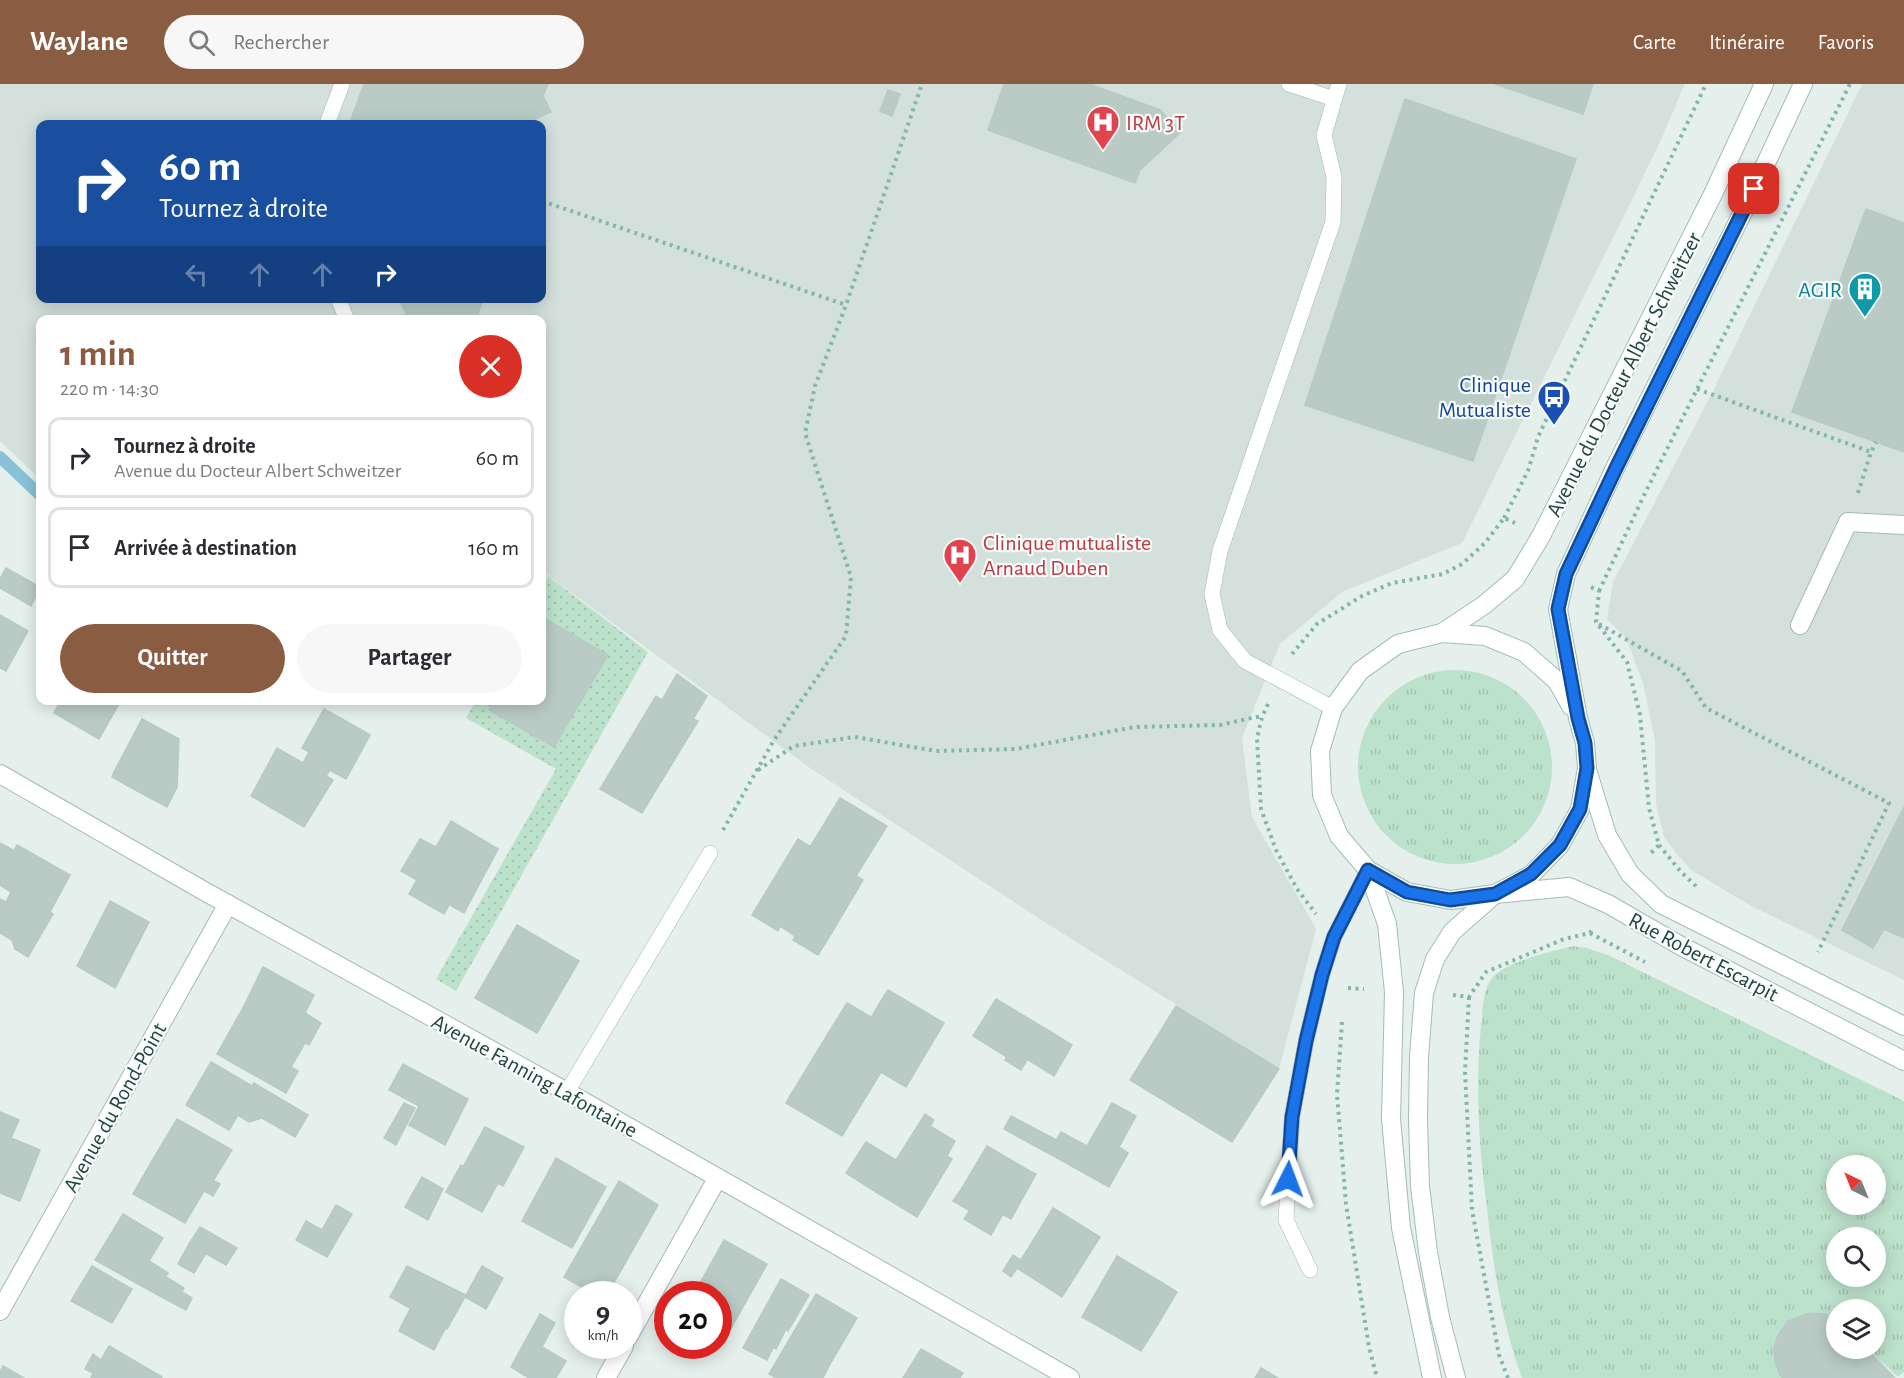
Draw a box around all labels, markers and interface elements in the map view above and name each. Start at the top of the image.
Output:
search box [164,15,584,69]
icon: search [185,26,218,59]
text: Waylane [30,28,128,56]
text: Rechercher [233,31,329,53]
text: Carte [1633,32,1676,53]
text: Itinéraire [1709,32,1785,53]
text: Favoris [1818,32,1874,53]
hospital icon: IRM 3T [1085,104,1121,151]
place label: IRM 3T [1126,112,1185,134]
icon: right [60,144,138,222]
text: 60 m [159,146,241,188]
pin [1728,163,1779,214]
icon: arrive [1737,172,1770,205]
text: Tournez à droite [159,195,328,222]
street label: Avenue du Docteur Albert Schweitzer [1542,229,1705,520]
icon: left [180,258,213,291]
icon: ahead [243,258,276,291]
icon: ahead [306,258,339,291]
icon: right [369,258,402,291]
building icon: AGIR [1847,271,1883,318]
place label: AGIR [1798,279,1842,301]
button: close [459,335,522,398]
text: 1 min [60,336,136,372]
place label: Clinique Mutualiste [1439,374,1531,421]
text: 220 m · 14:30 [60,379,159,399]
bus stop icon: Clinique Mutualiste [1536,379,1572,426]
text: Tournez à droite [114,435,256,457]
icon: right [63,441,96,474]
text: 60 m [476,447,519,469]
text: Avenue du Docteur Albert Schweitzer [114,461,401,481]
icon: arrive [63,531,96,564]
place label: Clinique mutualiste Arnaud Duben [983,532,1151,579]
text: Arrivée à destination [114,537,297,559]
text: 160 m [468,537,519,559]
hospital icon: Clinique mutualiste Arnaud Duben [942,537,978,584]
button: Quitter [60,624,285,693]
button: Partager [297,624,522,693]
street label: Rue Robert Escarpit [1625,908,1782,1006]
street label: Avenue Fanning Lafontaine [428,1010,641,1142]
street label: Avenue du Rond-Point [59,1019,171,1196]
position arrow [1256,1147,1320,1211]
north arrow [1826,1155,1886,1215]
map controls [1826,1155,1886,1359]
button: search [1826,1227,1886,1287]
speed limit sign: 20 [654,1281,732,1359]
text: 9 [596,1298,610,1328]
button: layers [1826,1299,1886,1359]
text: km/h [588,1328,618,1343]

